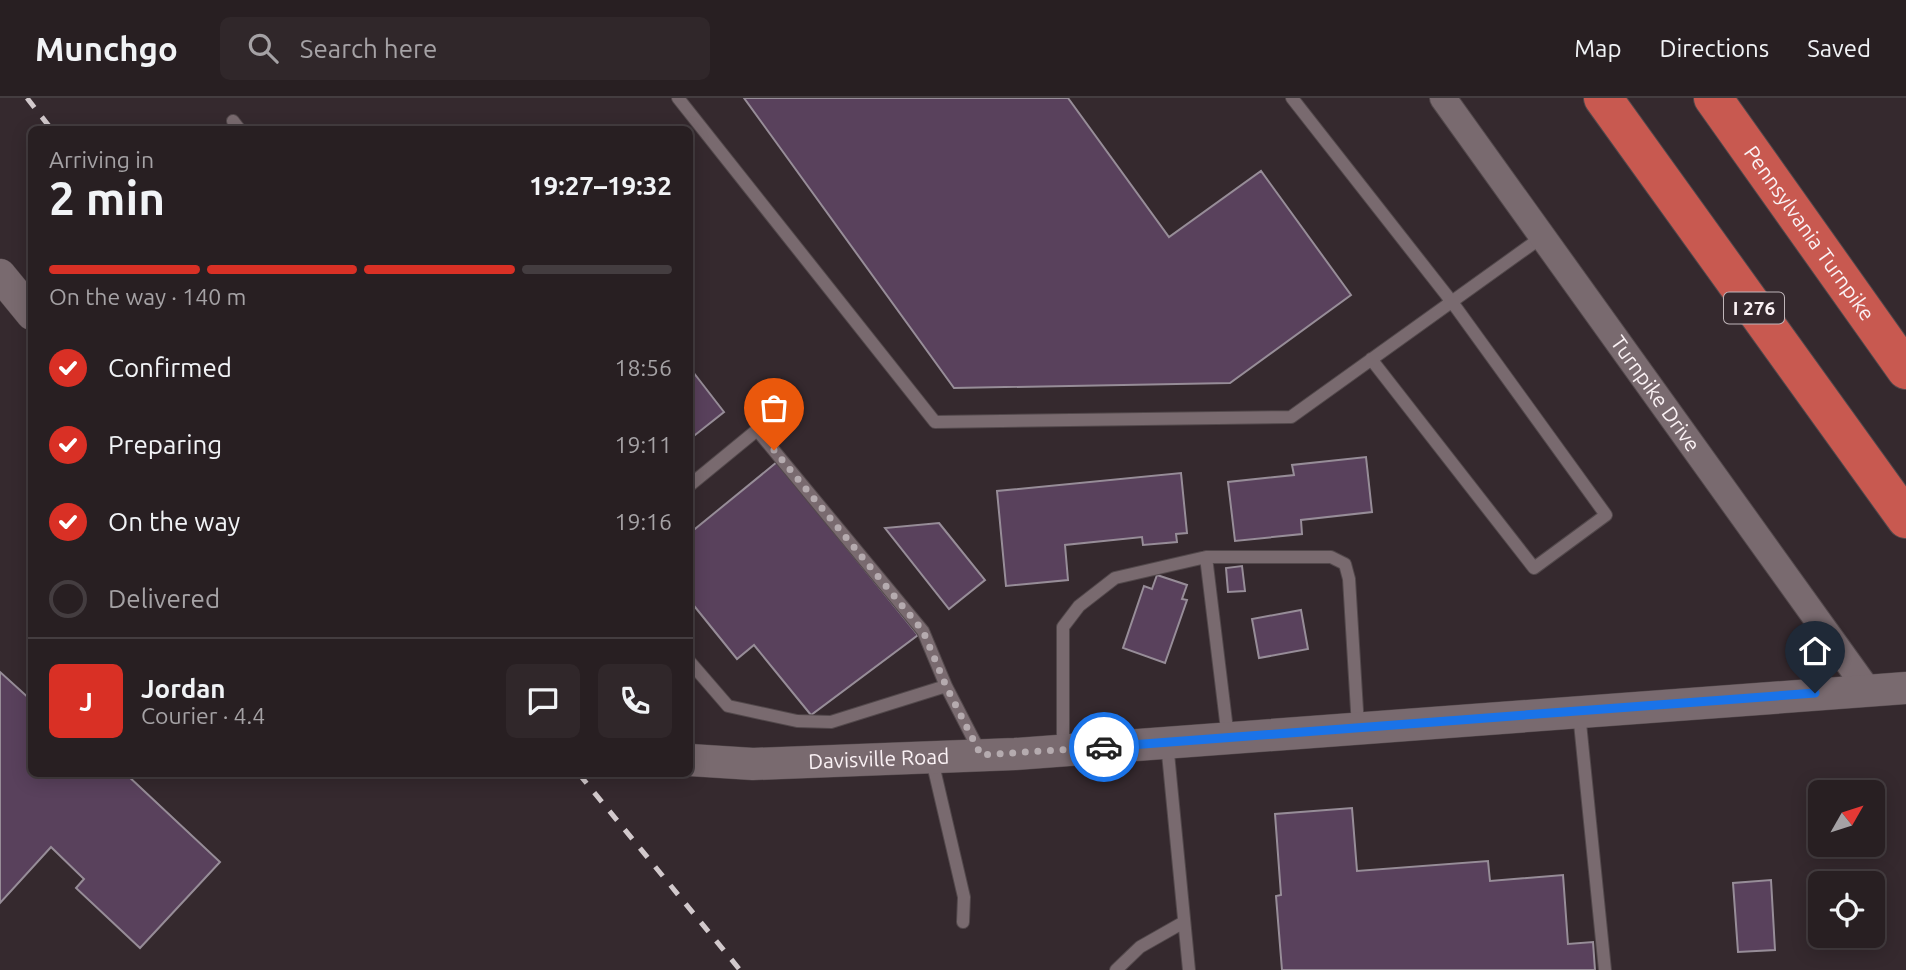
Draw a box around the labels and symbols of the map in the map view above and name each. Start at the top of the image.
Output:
street label: Pennsylvania Turnpike [1740,141,1880,325]
road number: I 276 [1724,292,1784,324]
street label: Turnpike Drive [1606,331,1706,456]
pin [744,378,804,450]
pin [1785,621,1845,693]
courier [1069,712,1139,782]
street label: Davisville Road [808,744,950,773]
north arrow [1808,780,1885,858]

